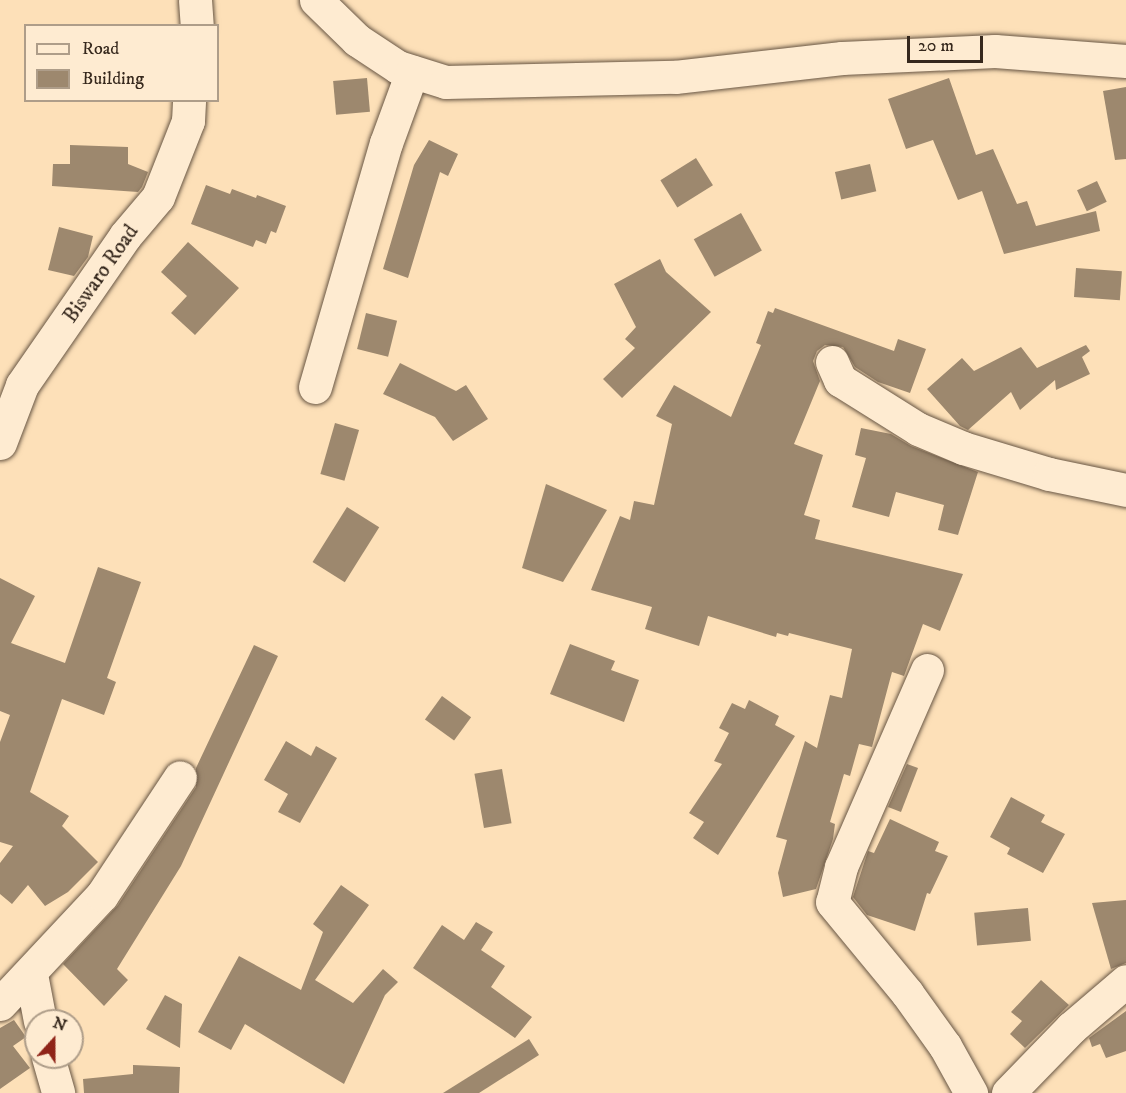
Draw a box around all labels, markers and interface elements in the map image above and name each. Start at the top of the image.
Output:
legend [24,24,219,102]
scale bar [910,24,986,62]
text: 20 m [918,35,954,57]
text: Road [82,38,119,60]
text: Building [82,68,144,90]
street label: Biswaro Road [58,220,144,328]
north arrow [24,1009,84,1069]
text: N [50,1012,69,1036]

